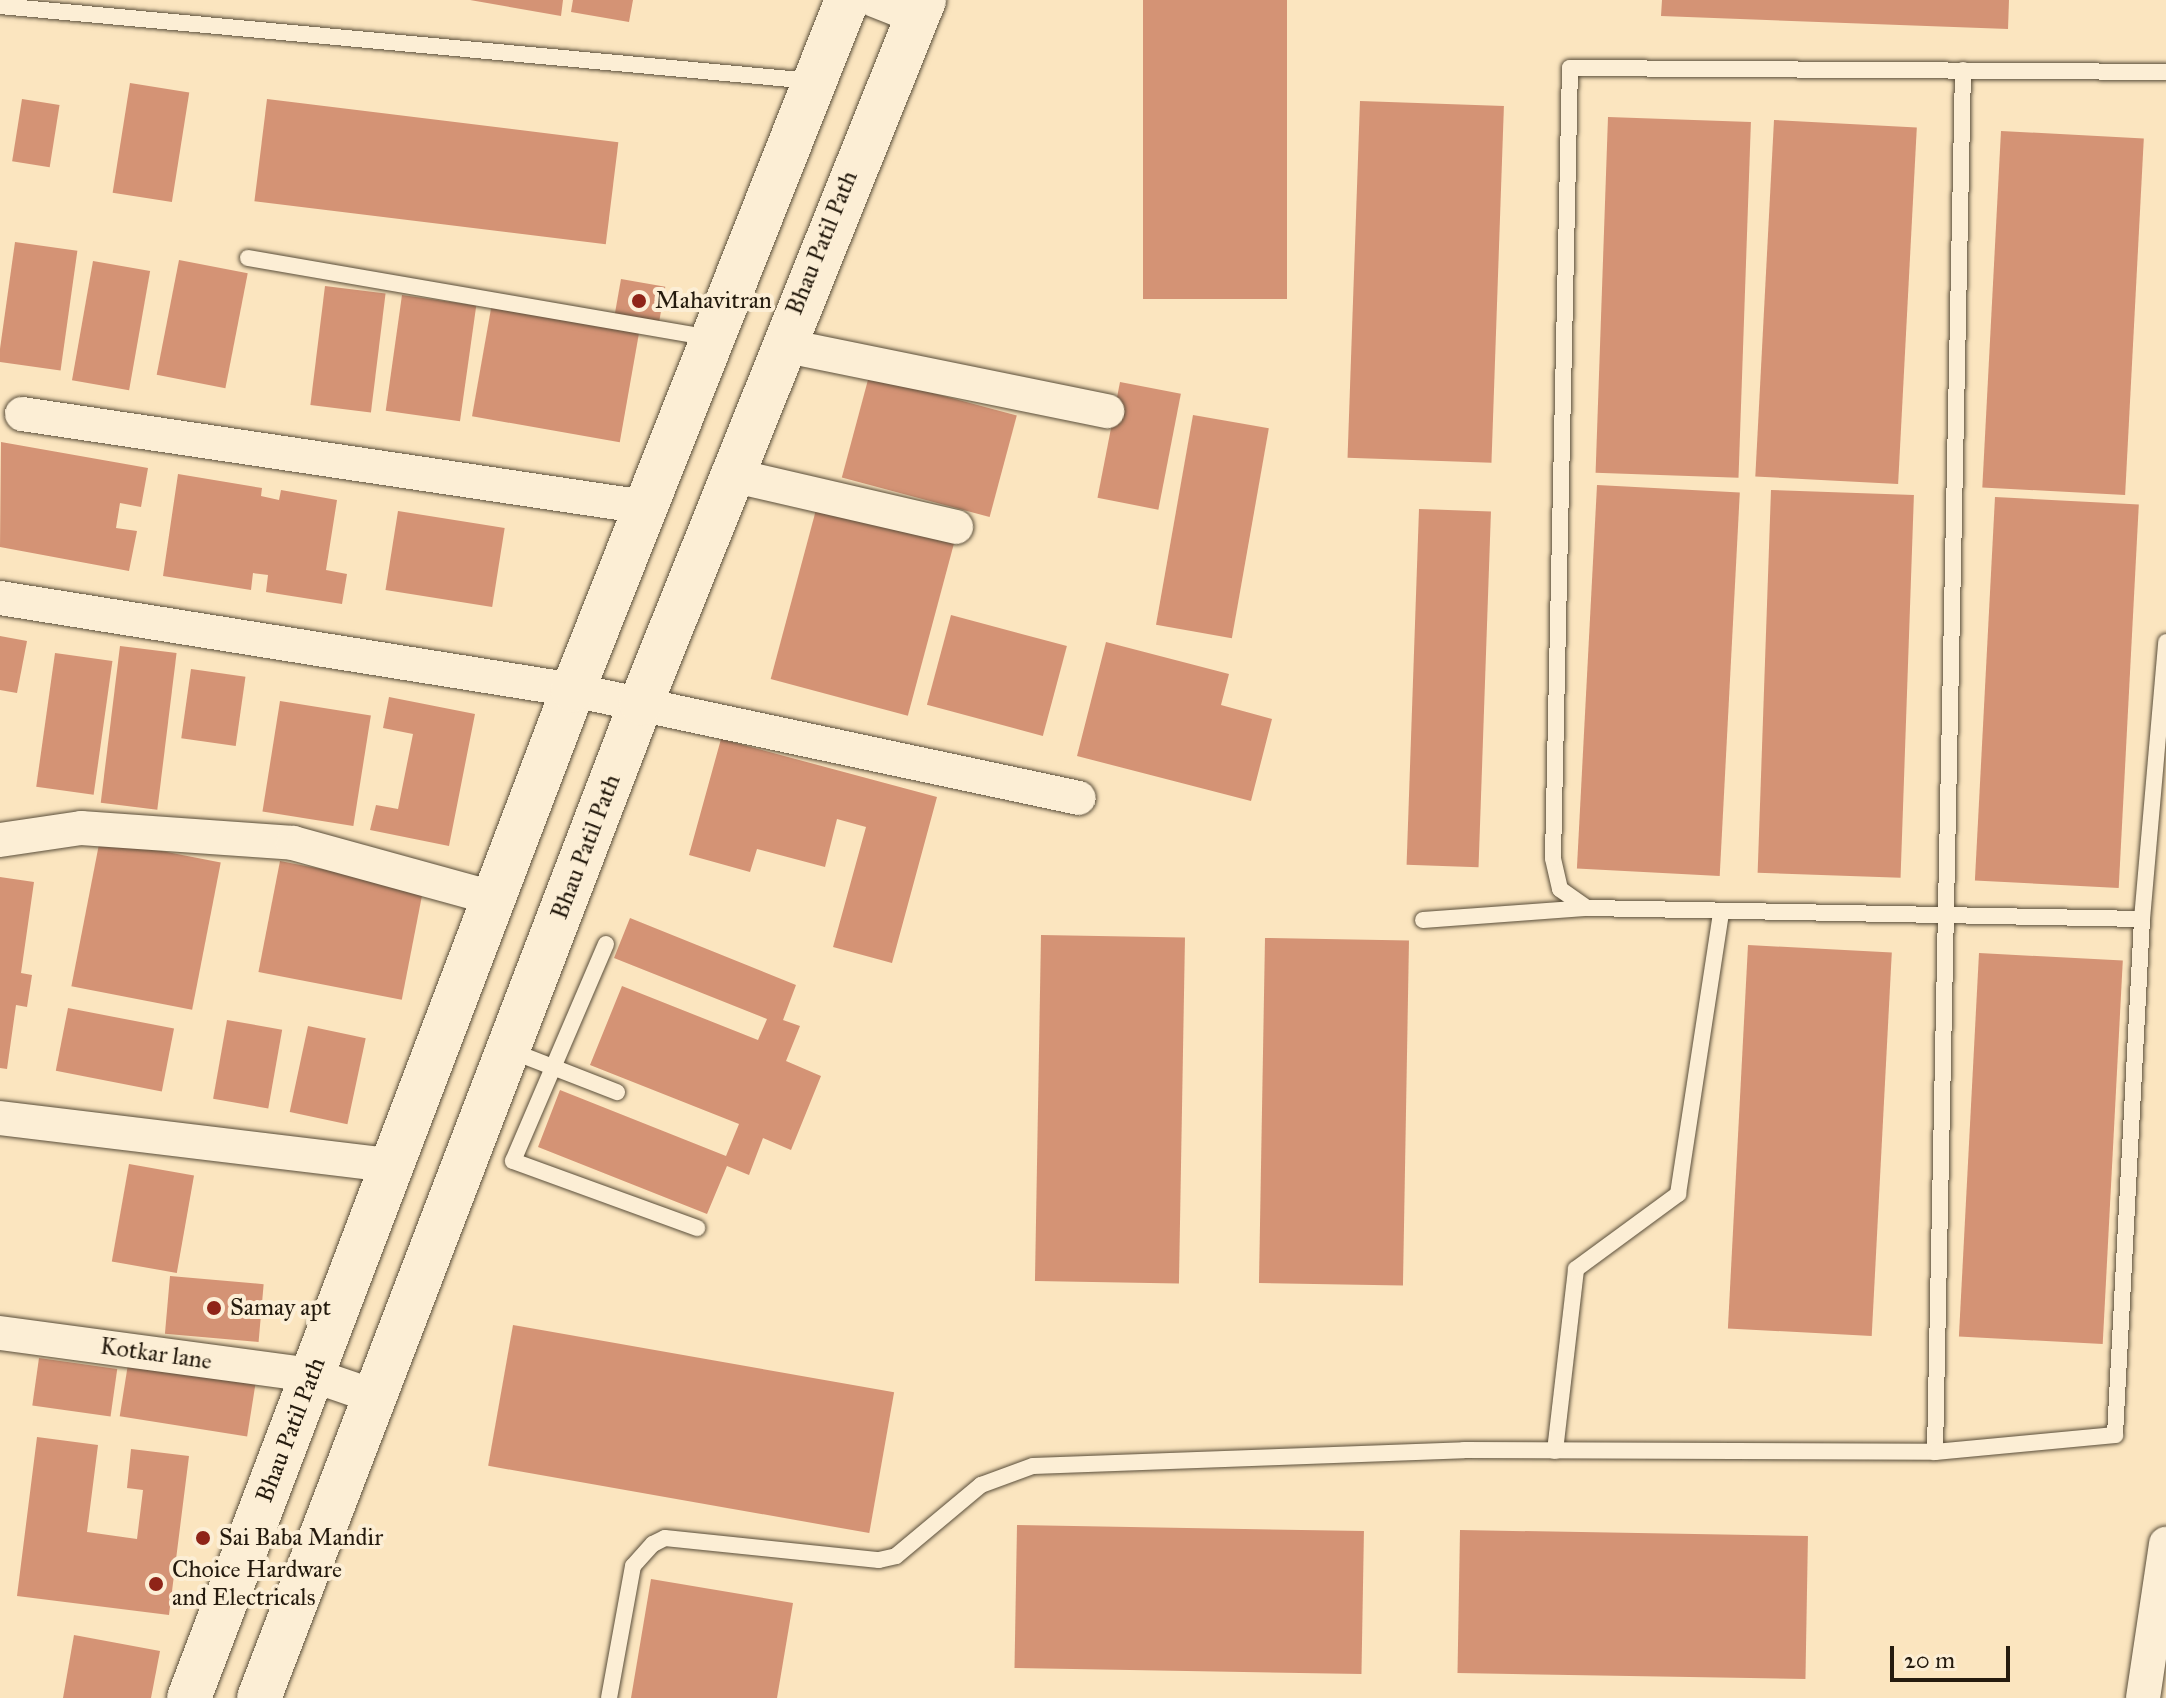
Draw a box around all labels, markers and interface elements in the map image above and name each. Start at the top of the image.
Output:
street label: Bhau Patil Path [780,167,864,319]
place label: Mahavitran [655,287,772,315]
marker: Mahavitran [630,292,648,310]
street label: Bhau Patil Path [545,771,627,923]
place label: Samay apt [230,1294,331,1322]
marker: Samay apt [205,1299,223,1317]
street label: Kotkar lane [98,1332,214,1376]
street label: Bhau Patil Path [250,1354,332,1506]
place label: Sai Baba Mandir [219,1524,383,1552]
marker: Sai Baba Mandir [194,1529,212,1547]
place label: Choice Hardware and Electricals [172,1556,342,1612]
marker: Choice Hardware and Electricals [147,1575,165,1593]
scale bar [1894,1630,2014,1680]
text: 20 m [1904,1645,1955,1675]

